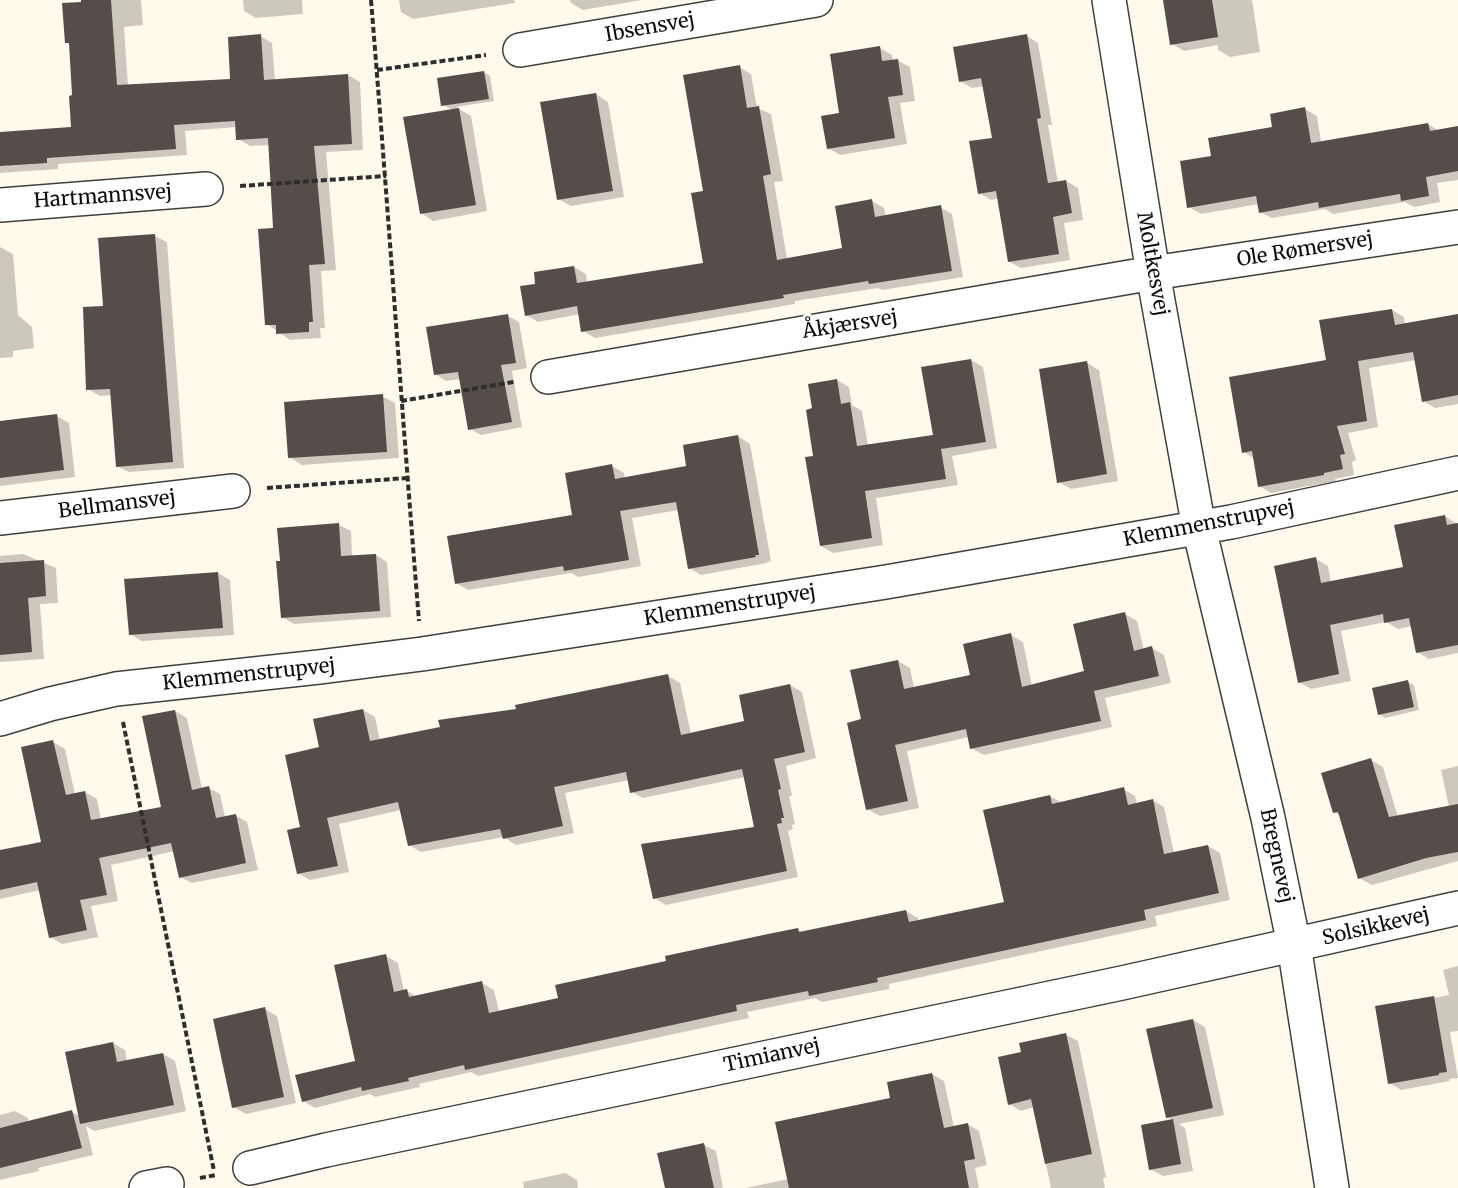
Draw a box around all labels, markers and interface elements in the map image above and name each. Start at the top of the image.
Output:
street label: Ibsensvej [603,8,697,48]
street label: Hartmannsvej [33,180,173,214]
street label: Moltkesvej [1131,210,1173,318]
street label: Ole Rømersvej [1235,227,1375,273]
street label: Åkjærsvej [801,306,899,344]
street label: Bellmansvej [57,486,177,524]
street label: Klemmenstrupvej [1121,496,1297,552]
street label: Klemmenstrupvej [642,581,818,631]
street label: Klemmenstrupvej [161,654,337,696]
street label: Bregnevej [1254,806,1298,906]
street label: Solsikkevej [1320,903,1432,951]
street label: Timianvej [722,1034,822,1078]

